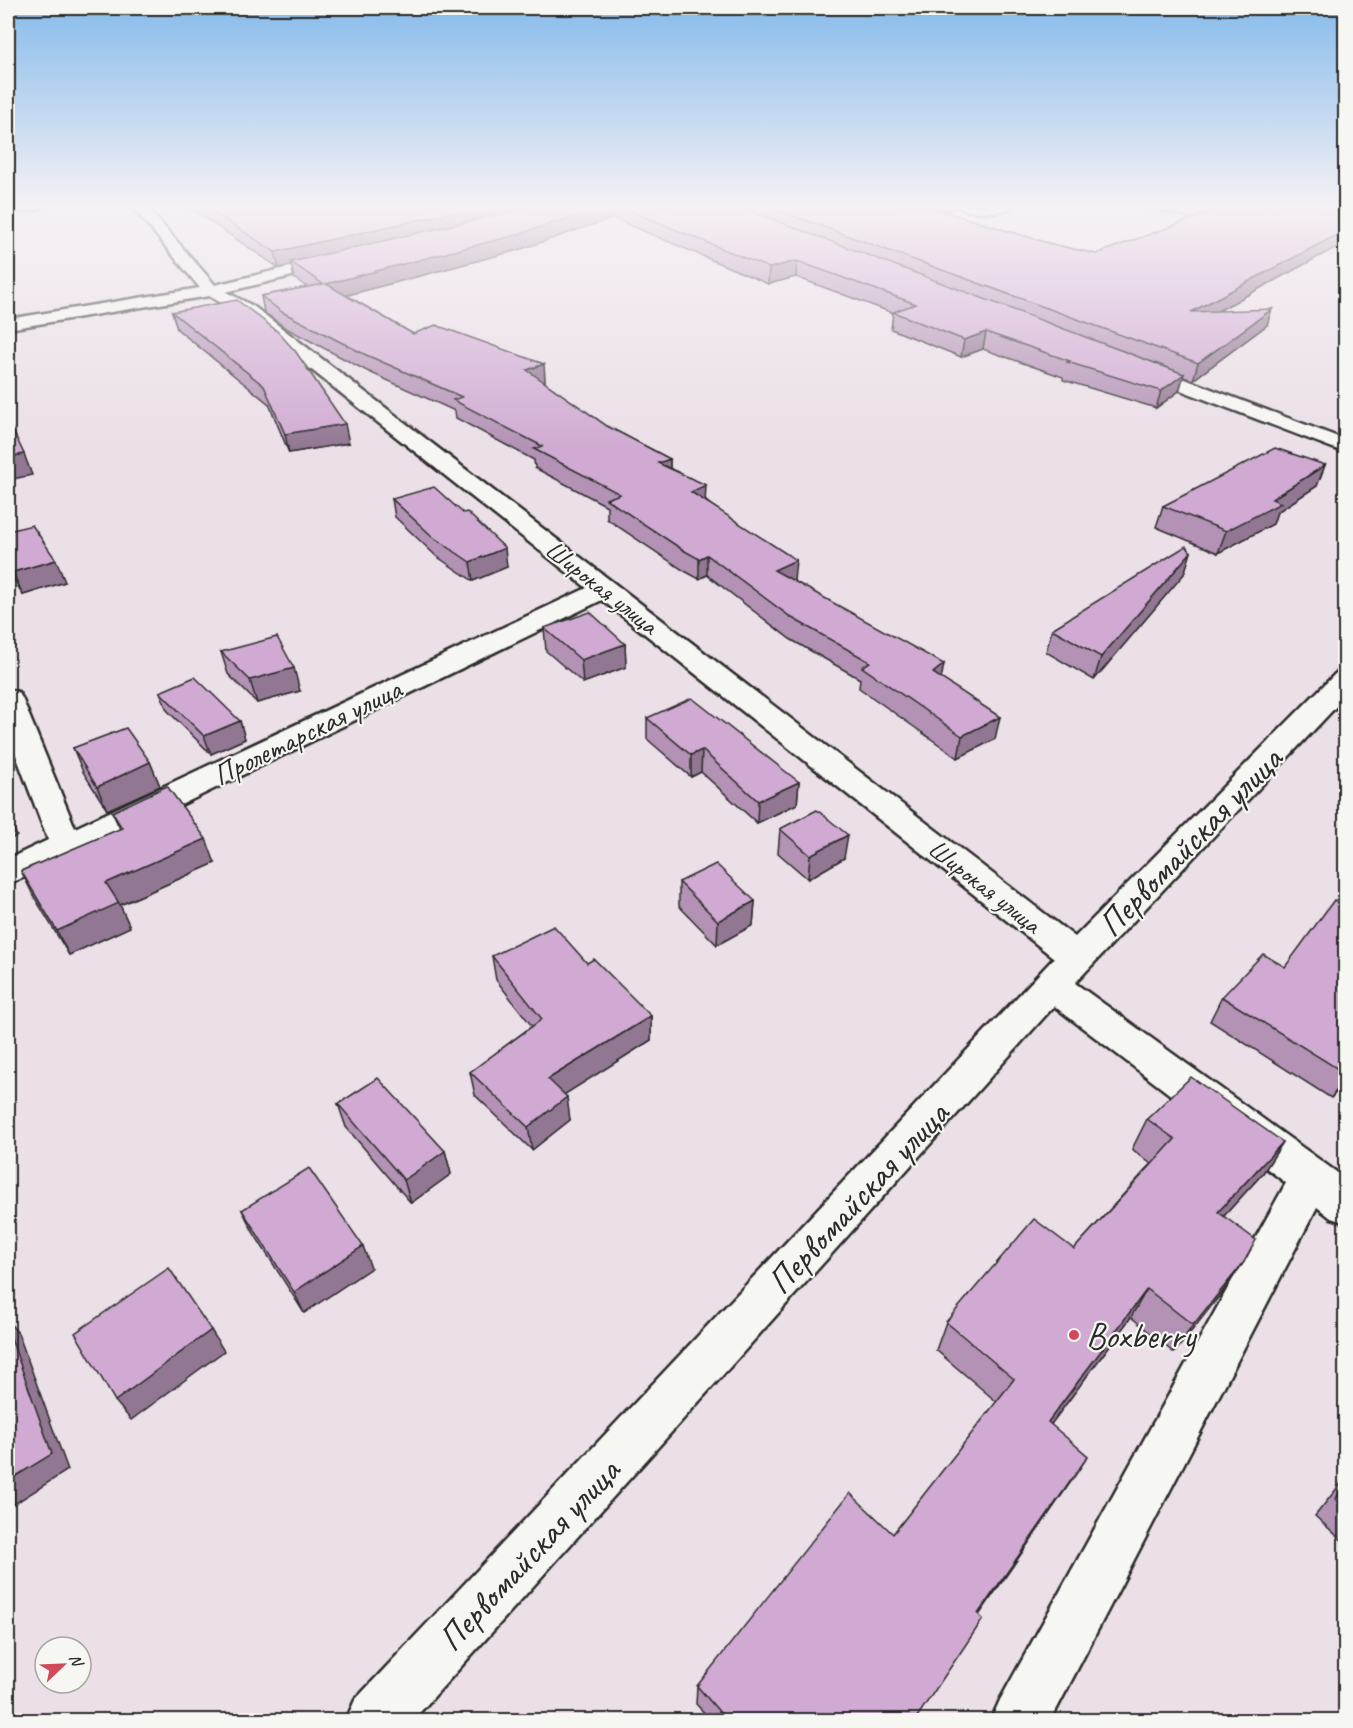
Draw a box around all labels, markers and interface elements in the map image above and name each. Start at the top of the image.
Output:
street label: Широкая улица [539,533,666,643]
street label: Пролетарская улица [206,669,409,794]
street label: Первомайская улица [1087,735,1294,946]
street label: Широкая улица [922,832,1049,942]
street label: Первомайская улица [757,1090,960,1304]
place label: Boxberry [1086,1313,1198,1359]
marker: Boxberry [1067,1328,1081,1342]
street label: Первомайская улица [428,1447,631,1661]
north arrow [33,1635,93,1695]
text: N [65,1651,88,1671]

